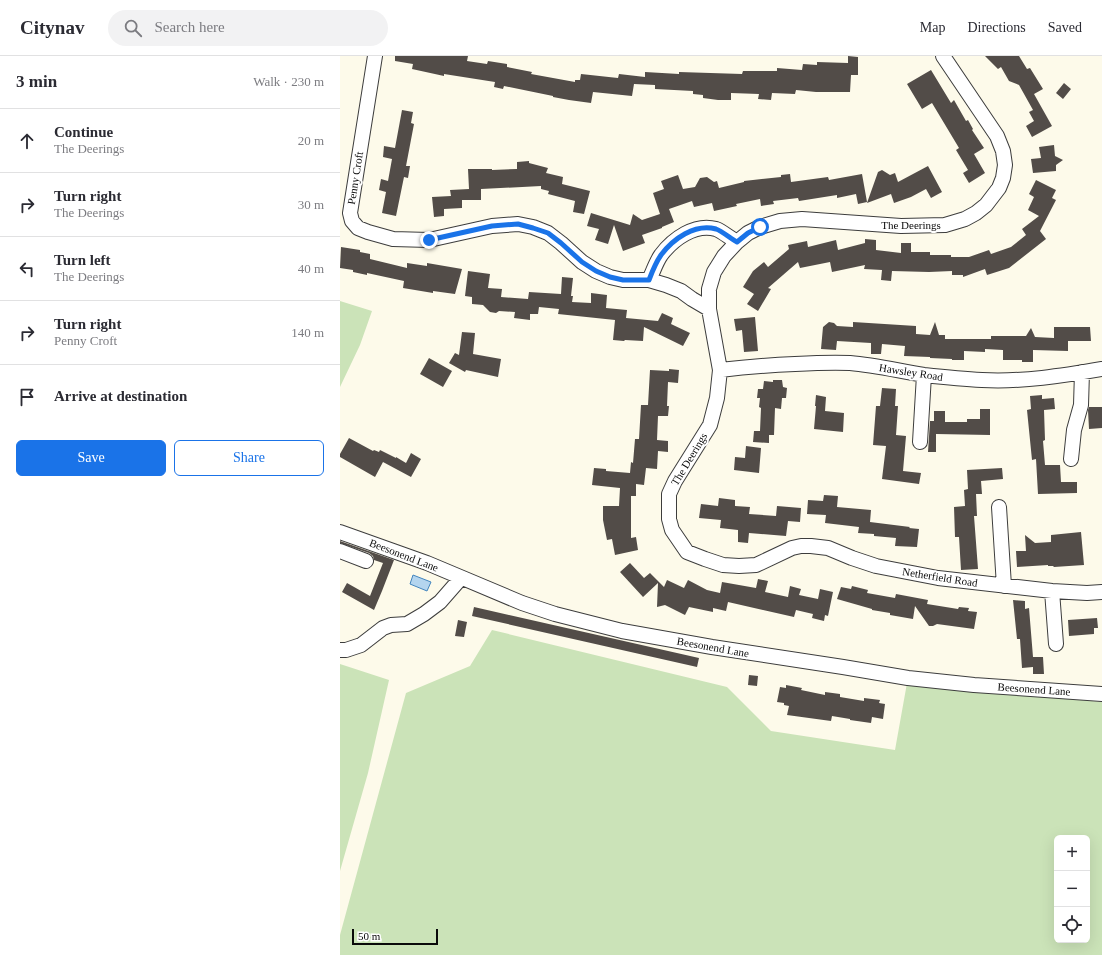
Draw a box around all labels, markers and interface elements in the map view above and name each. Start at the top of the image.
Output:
search box [108,10,388,46]
text: Citynav [20,17,84,38]
icon: search [122,17,144,39]
text: Search here [154,19,225,35]
text: Map [920,20,945,35]
text: Directions [967,20,1026,35]
text: Saved [1048,20,1082,35]
text: 3 min [16,72,57,91]
text: Walk · 230 m [253,74,324,89]
text: Continue [54,124,113,140]
icon: ahead [16,130,38,152]
text: 20 m [298,133,324,148]
text: The Deerings [54,141,124,156]
street label: Penny Croft [345,151,365,205]
text: Turn right [54,188,121,204]
icon: right [16,194,38,216]
text: 30 m [298,197,324,212]
text: The Deerings [54,205,124,220]
route start [751,218,769,236]
street label: The Deerings [881,219,941,231]
route end [420,231,438,249]
text: Turn left [54,252,111,268]
icon: left [16,258,38,280]
text: 40 m [298,261,324,276]
text: The Deerings [54,269,124,284]
text: Turn right [54,316,121,332]
icon: right [16,322,38,344]
text: 140 m [291,325,324,340]
text: Penny Croft [54,333,117,348]
street label: Hawsley Road [878,361,944,383]
icon: arrive [16,386,38,408]
text: Arrive at destination [54,388,187,404]
street label: The Deerings [669,430,709,488]
button: Save [16,440,166,476]
button: Share [174,440,324,476]
street label: Beesonend Lane [368,536,440,574]
street label: Netherfield Road [901,565,979,589]
street label: Beesonend Lane [676,635,750,659]
street label: Beesonend Lane [997,680,1071,698]
map controls [1054,835,1090,943]
button: + [1054,835,1090,871]
button: − [1054,871,1090,907]
button: locate [1054,907,1090,943]
scale bar [352,927,438,946]
text: 50 m [358,930,380,942]

